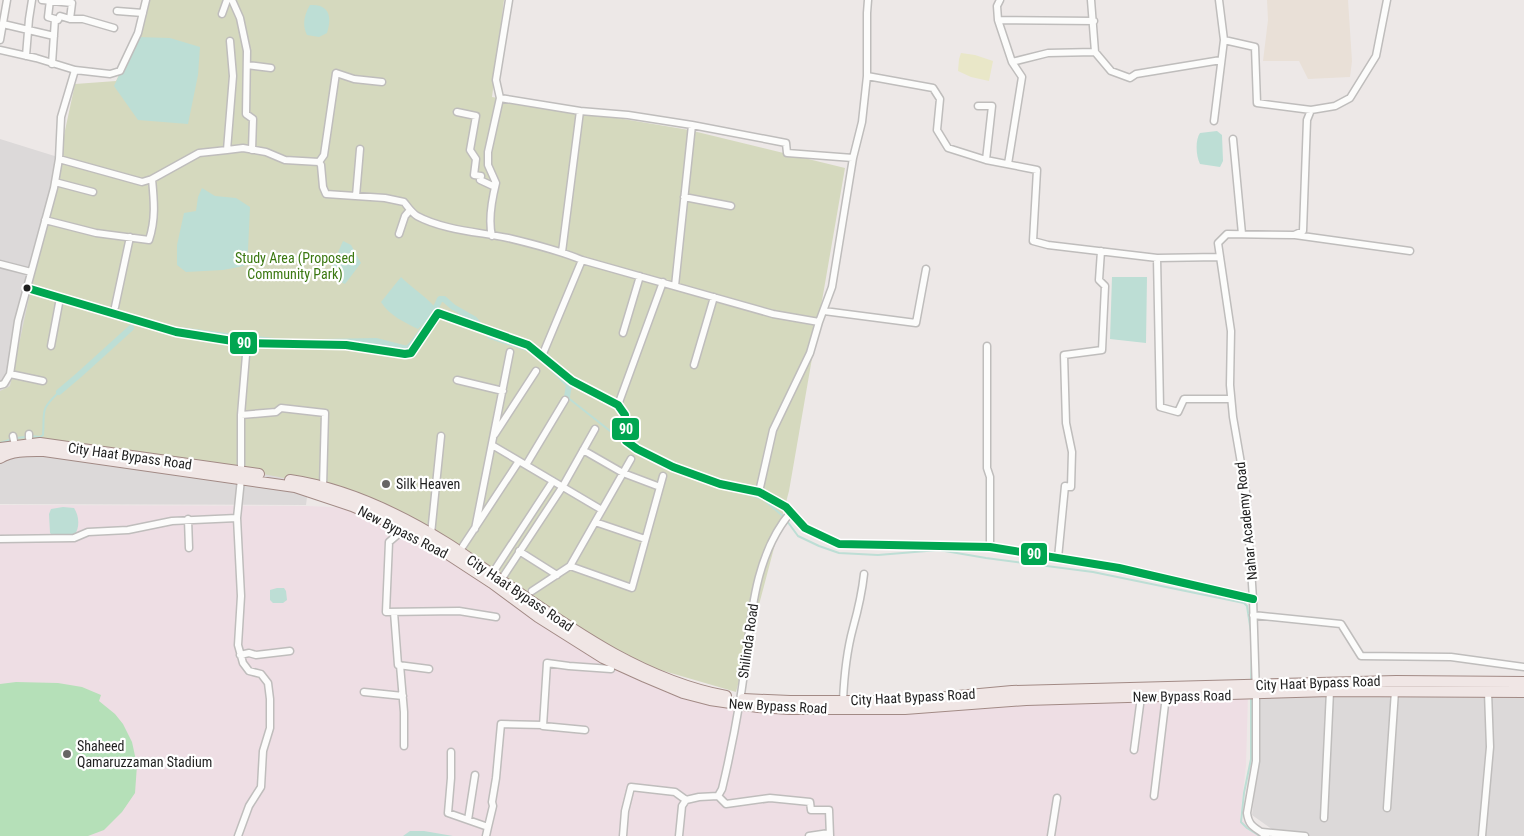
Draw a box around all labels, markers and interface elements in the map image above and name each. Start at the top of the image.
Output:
park label: Study Area (Proposed Community Park) [235,250,355,283]
unlabelled marker [22,283,32,293]
line badge: 90 [229,331,258,355]
text: 90 [237,335,251,351]
line badge: 90 [611,417,640,441]
text: 90 [619,421,633,437]
street label: City Haat Bypass Road [67,439,193,473]
street label: Nahar Academy Road [1232,461,1260,581]
place label: Silk Heaven [396,476,460,492]
marker: Silk Heaven [380,478,392,490]
street label: New Bypass Road [355,502,451,562]
line badge: 90 [1020,542,1048,566]
text: 90 [1027,546,1041,562]
street label: City Haat Bypass Road [464,551,576,635]
street label: Shilinda Road [735,603,761,679]
street label: City Haat Bypass Road [1255,673,1381,693]
street label: City Haat Bypass Road [850,686,976,708]
street label: New Bypass Road [1133,687,1231,705]
street label: New Bypass Road [728,695,828,717]
place label: Shaheed Qamaruzzaman Stadium [77,738,212,770]
marker: Shaheed Qamaruzzaman Stadium [61,748,73,760]

